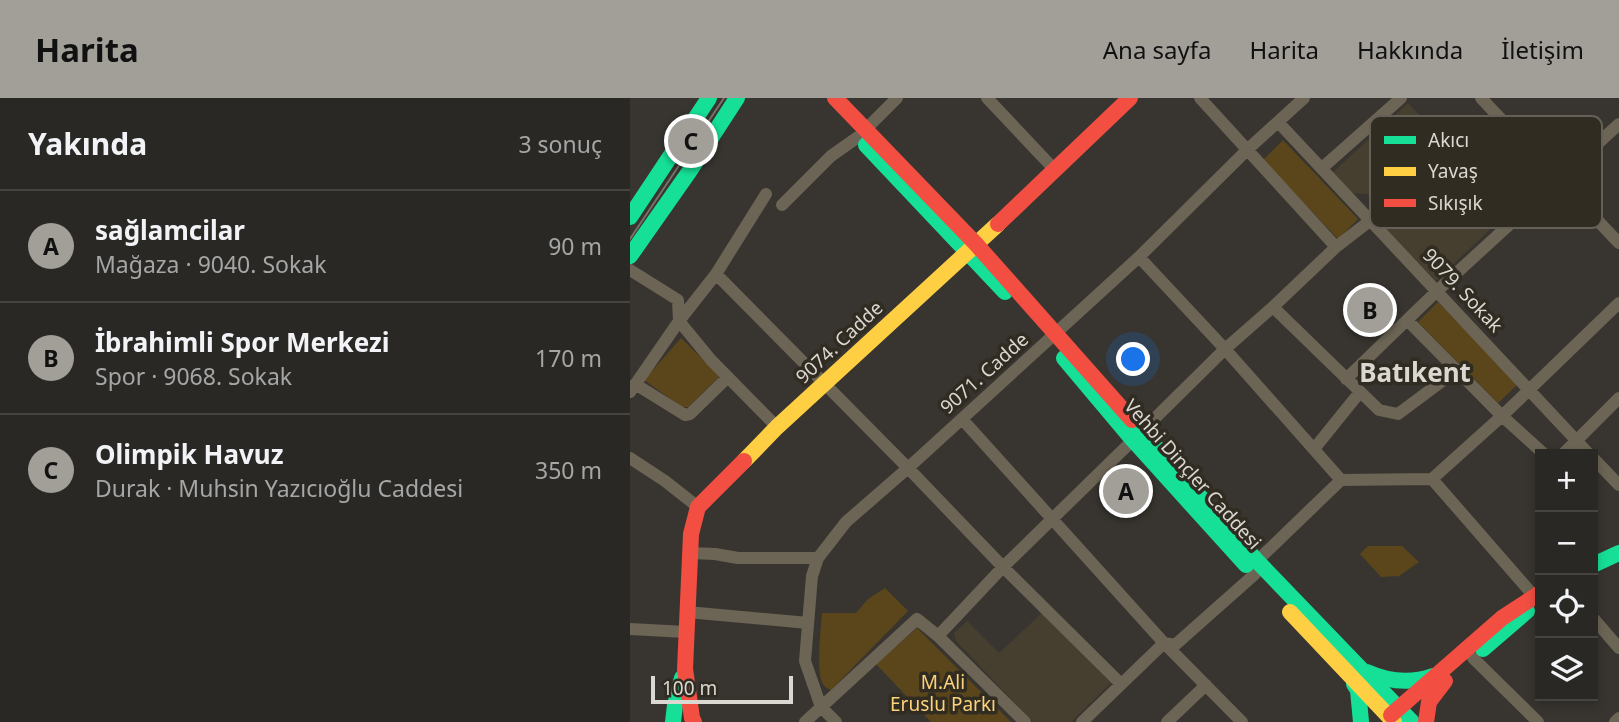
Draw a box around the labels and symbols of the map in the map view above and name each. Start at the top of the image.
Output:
pin: C [668,115,714,167]
legend [1370,116,1602,228]
text: Akıcı [1428,127,1469,153]
text: Yavaş [1428,158,1478,184]
text: Sıkışık [1428,190,1483,216]
street label: 9079. Sokak [1417,242,1509,338]
pin: B [1347,284,1393,336]
street label: 9074. Cadde [790,295,888,389]
street label: 9071. Cadde [934,326,1034,420]
your location [1116,342,1150,376]
district label: Batıkent [1359,354,1471,390]
street label: Vehbi Dinçler Caddesi [1118,393,1268,555]
pin: A [1103,465,1149,517]
park label: M.Ali Eruslu Parkı [890,669,996,717]
scale bar [651,673,793,705]

